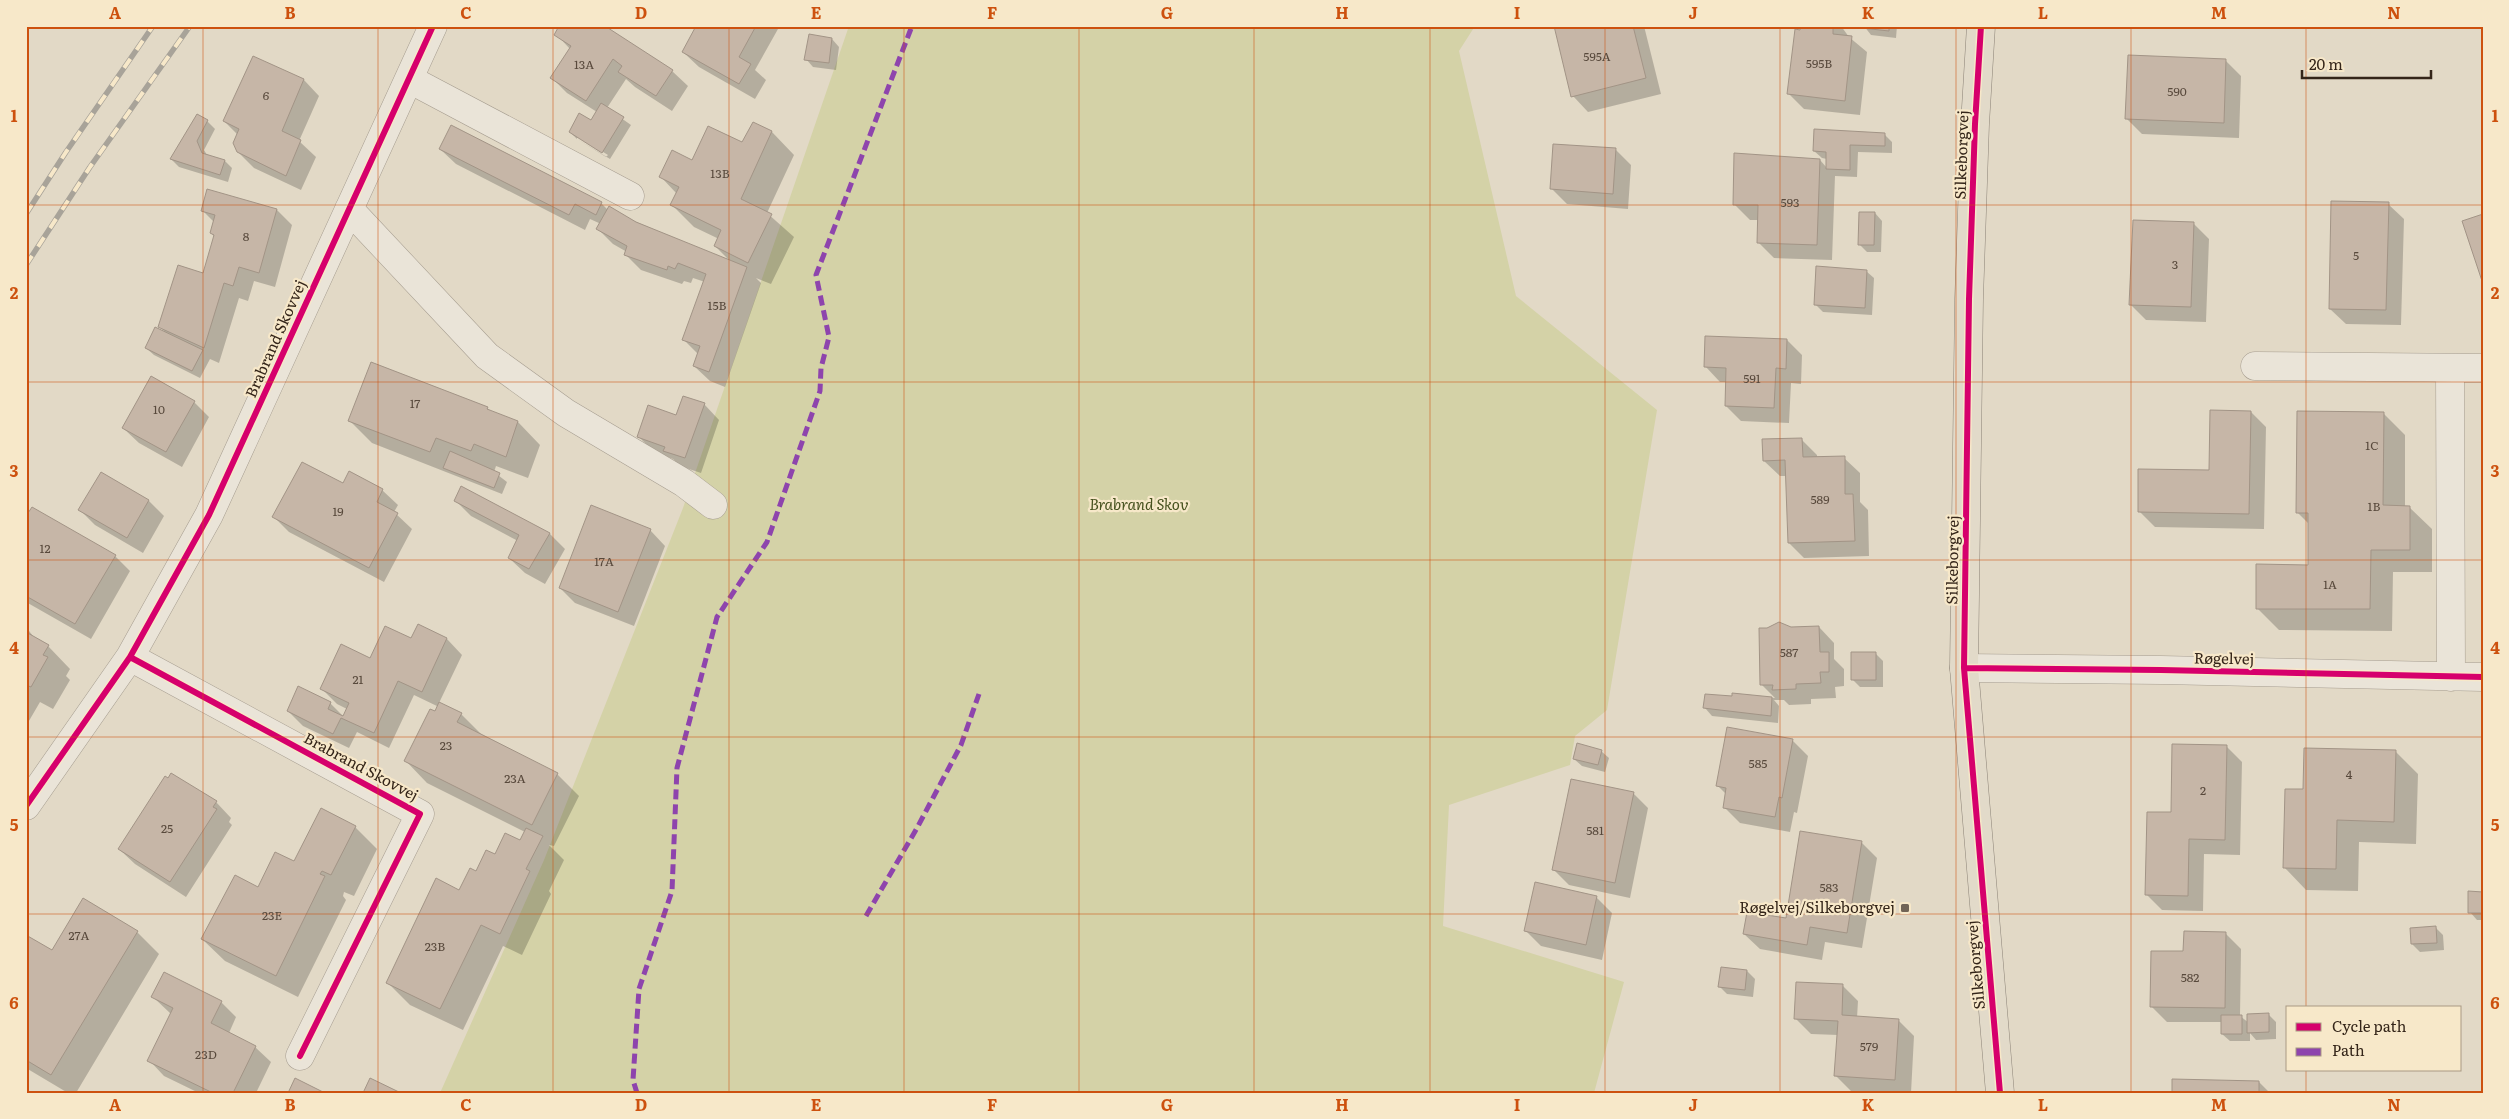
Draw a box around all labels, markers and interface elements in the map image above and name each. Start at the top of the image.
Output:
text: A [109,0,121,24]
text: B [284,0,296,24]
text: C [460,0,472,24]
text: D [635,0,647,24]
text: E [811,0,822,24]
text: F [987,0,997,24]
text: G [1161,0,1173,24]
text: H [1335,0,1349,24]
text: I [1514,0,1520,24]
text: J [1688,0,1698,24]
text: K [1862,0,1875,24]
text: L [2038,0,2048,24]
text: M [2211,0,2227,24]
text: N [2387,0,2401,24]
house number: 595A [1583,47,1611,65]
scale bar [2302,48,2430,80]
text: 20 m [2309,52,2343,75]
house number: 595B [1806,54,1832,72]
house number: 13A [574,55,594,73]
house number: 590 [2167,82,2187,100]
house number: 6 [263,86,270,104]
text: 1 [11,103,18,127]
text: 1 [2492,103,2499,127]
street label: Silkeborgvej [1947,110,1974,200]
house number: 13B [710,164,730,182]
house number: 593 [1781,193,1799,211]
house number: 8 [243,227,250,245]
house number: 5 [2353,246,2359,264]
house number: 3 [2172,255,2178,273]
street label: Brabrand Skovvej [238,276,311,401]
text: 2 [10,280,19,304]
text: 2 [2491,280,2500,304]
house number: 15B [708,296,727,314]
house number: 591 [1743,369,1761,387]
house number: 17 [410,394,420,412]
house number: 10 [153,400,165,418]
house number: 1C [2365,436,2379,454]
text: 3 [10,458,19,482]
text: 3 [2491,458,2500,482]
house number: 589 [1811,490,1829,508]
park label: Brabrand Skov [1089,492,1189,515]
house number: 1B [2368,497,2380,515]
house number: 19 [332,502,344,520]
street label: Silkeborgvej [1939,515,1964,605]
house number: 12 [40,539,50,557]
house number: 17A [594,552,614,570]
house number: 1A [2323,575,2337,593]
text: 4 [9,635,19,659]
text: 4 [2490,635,2500,659]
house number: 587 [1780,643,1798,661]
street label: Røgelvej [2194,645,2254,670]
house number: 21 [353,670,364,688]
street label: Brabrand Skovvej [300,726,423,806]
house number: 23 [440,736,452,754]
house number: 585 [1749,754,1767,772]
house number: 4 [2346,765,2353,783]
house number: 23A [504,769,526,787]
house number: 2 [2200,781,2206,799]
text: 5 [10,812,19,836]
text: 5 [2491,812,2500,836]
house number: 25 [161,819,173,837]
house number: 581 [1586,821,1604,839]
house number: 583 [1819,878,1839,896]
place label: Røgelvej/Silkeborgvej [1739,895,1895,918]
marker: Røgelvej/Silkeborgvej [1899,902,1911,914]
house number: 23E [262,906,282,924]
street label: Silkeborgvej [1959,920,1990,1011]
house number: 27A [69,926,90,944]
house number: 23B [425,937,445,955]
house number: 582 [2181,968,2199,986]
text: 6 [9,990,19,1014]
text: 6 [2490,990,2500,1014]
legend [2286,1006,2462,1072]
text: Cycle path [2332,1014,2407,1037]
house number: 579 [1860,1037,1878,1055]
text: Path [2332,1038,2365,1061]
house number: 23D [195,1045,217,1063]
text: A [109,1092,121,1116]
text: B [284,1092,296,1116]
text: C [460,1092,472,1116]
text: D [635,1092,647,1116]
text: E [811,1092,822,1116]
text: F [987,1092,997,1116]
text: G [1161,1092,1173,1116]
text: H [1335,1092,1349,1116]
text: I [1514,1092,1520,1116]
text: J [1688,1092,1698,1116]
text: K [1862,1092,1875,1116]
text: L [2038,1092,2048,1116]
text: M [2211,1092,2227,1116]
text: N [2387,1092,2401,1116]

